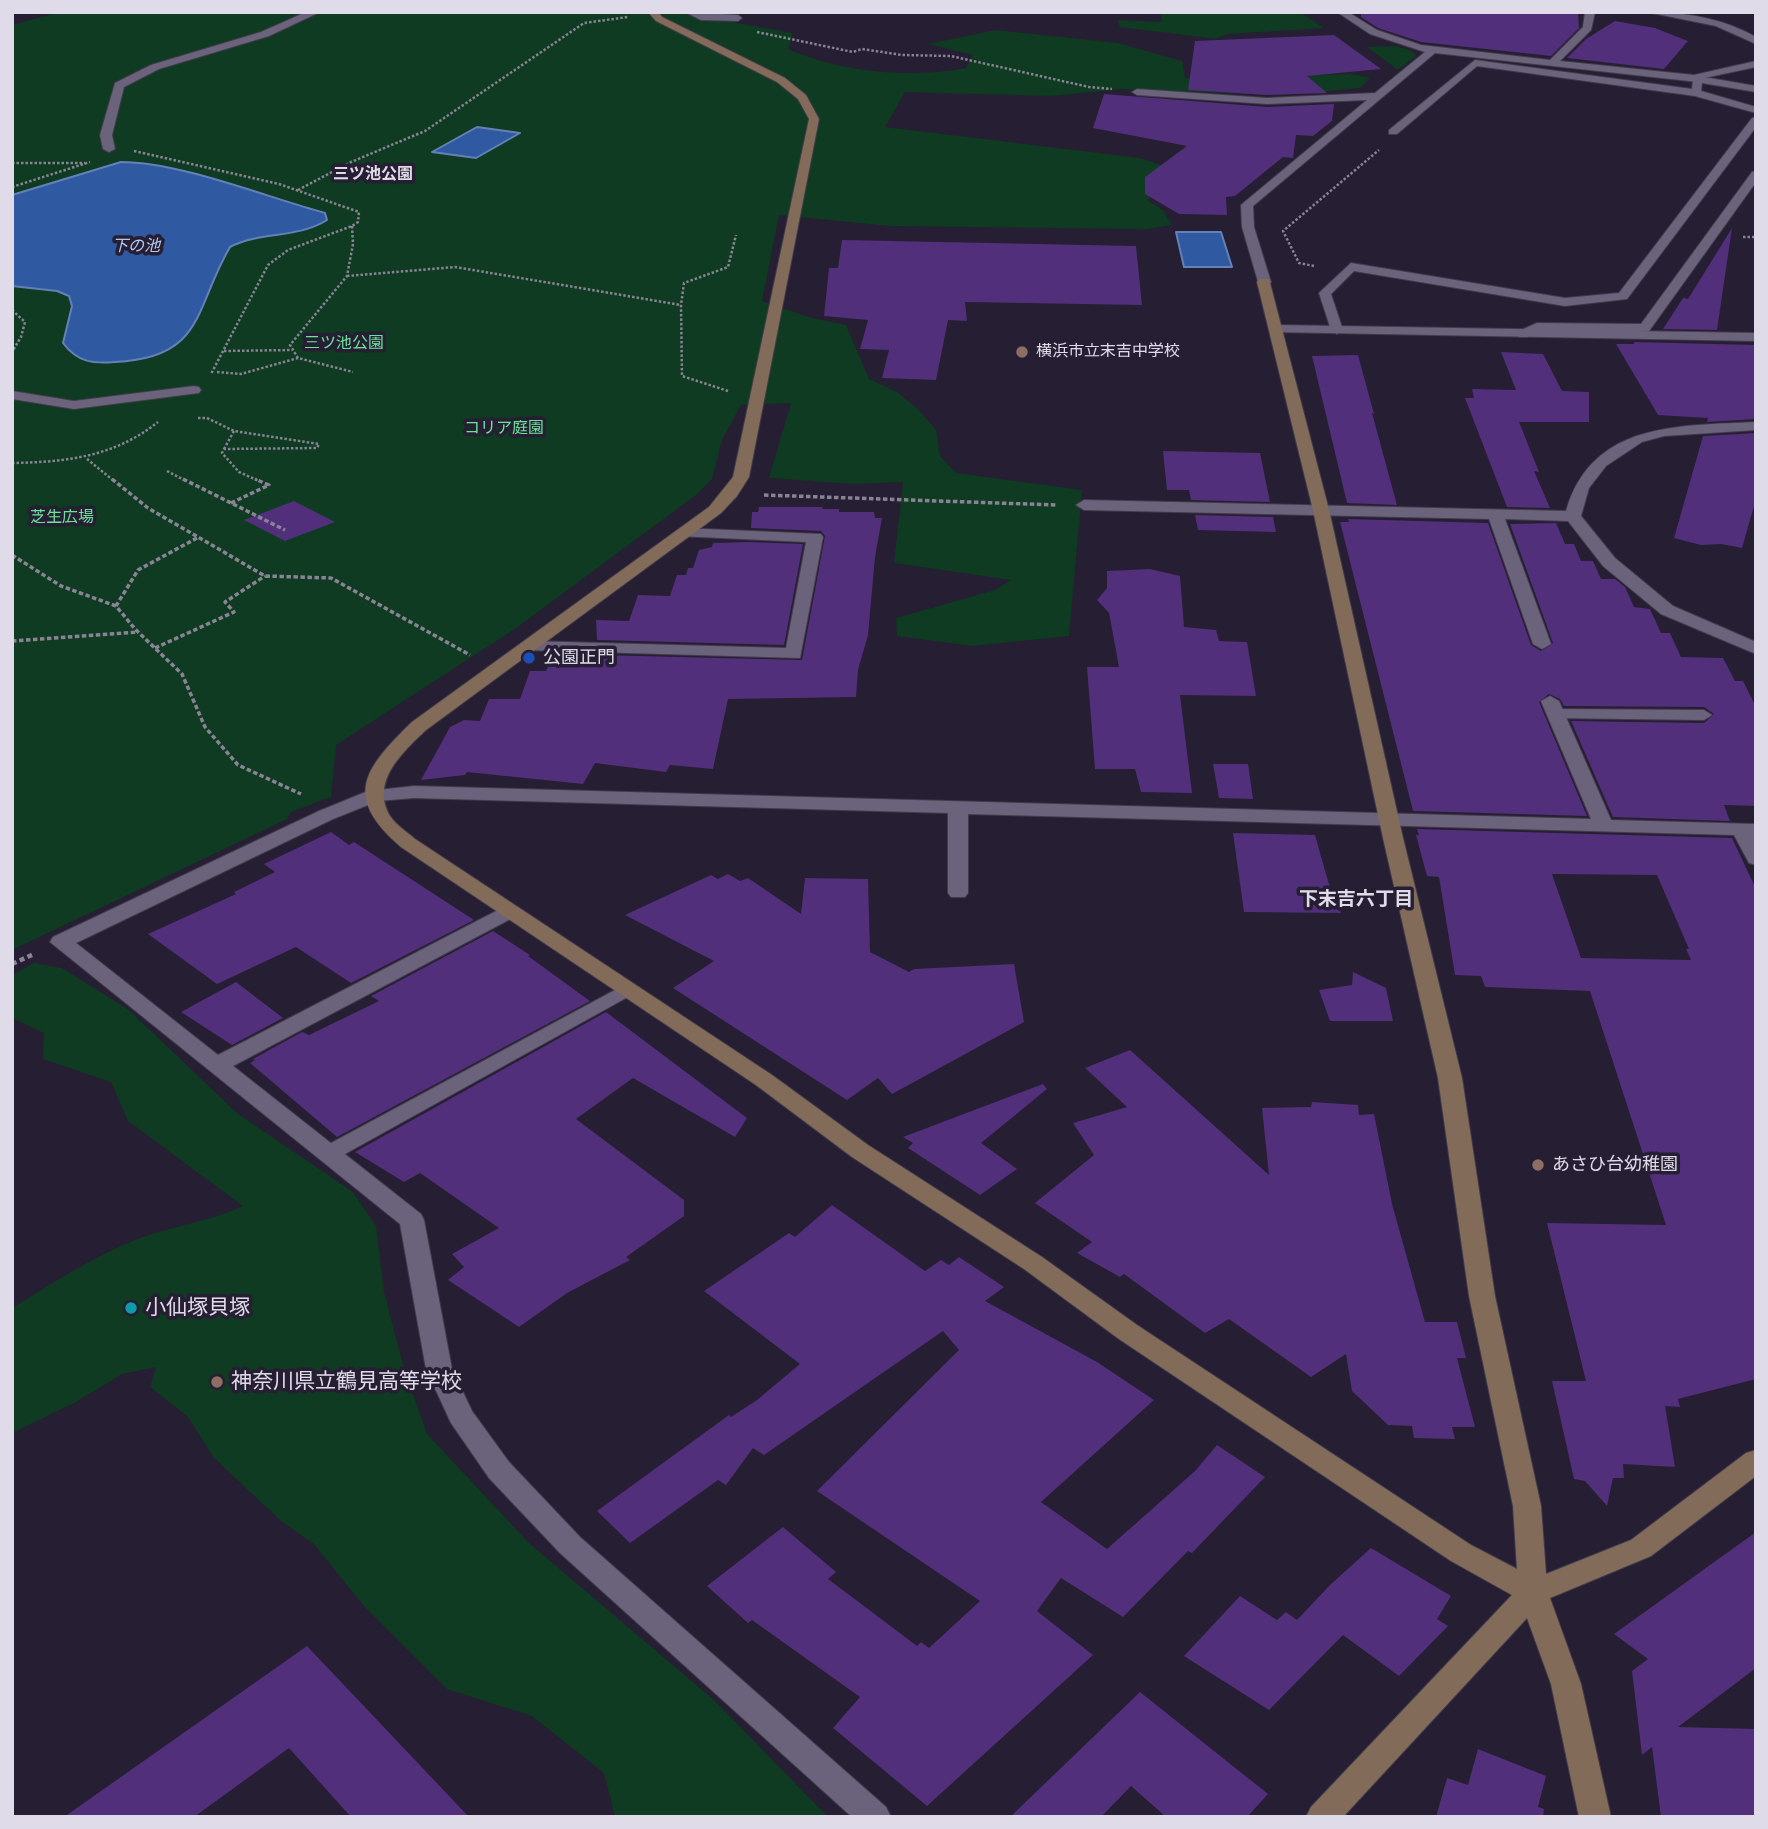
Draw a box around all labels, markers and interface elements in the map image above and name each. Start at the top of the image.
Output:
district label: 三ツ池公園 [333,165,413,185]
water label: 下の池 [112,237,160,257]
park label: 三ツ池公園 [304,334,384,354]
place label: 横浜市立末吉中学校 [1036,342,1180,362]
marker: 横浜市立末吉中学校 [1014,344,1030,360]
park label: コリア庭園 [464,419,544,439]
park label: 芝生広場 [30,508,94,528]
place label: 公園正門 [543,647,615,669]
marker: 公園正門 [521,650,537,666]
district label: 下末吉六丁目 [1299,889,1413,911]
place label: あさひ台幼稚園 [1552,1154,1678,1176]
marker: あさひ台幼稚園 [1530,1157,1546,1173]
place label: 小仙塚貝塚 [145,1295,250,1321]
marker: 小仙塚貝塚 [123,1300,139,1316]
place label: 神奈川県立鶴見高等学校 [231,1369,462,1395]
marker: 神奈川県立鶴見高等学校 [209,1374,225,1390]

